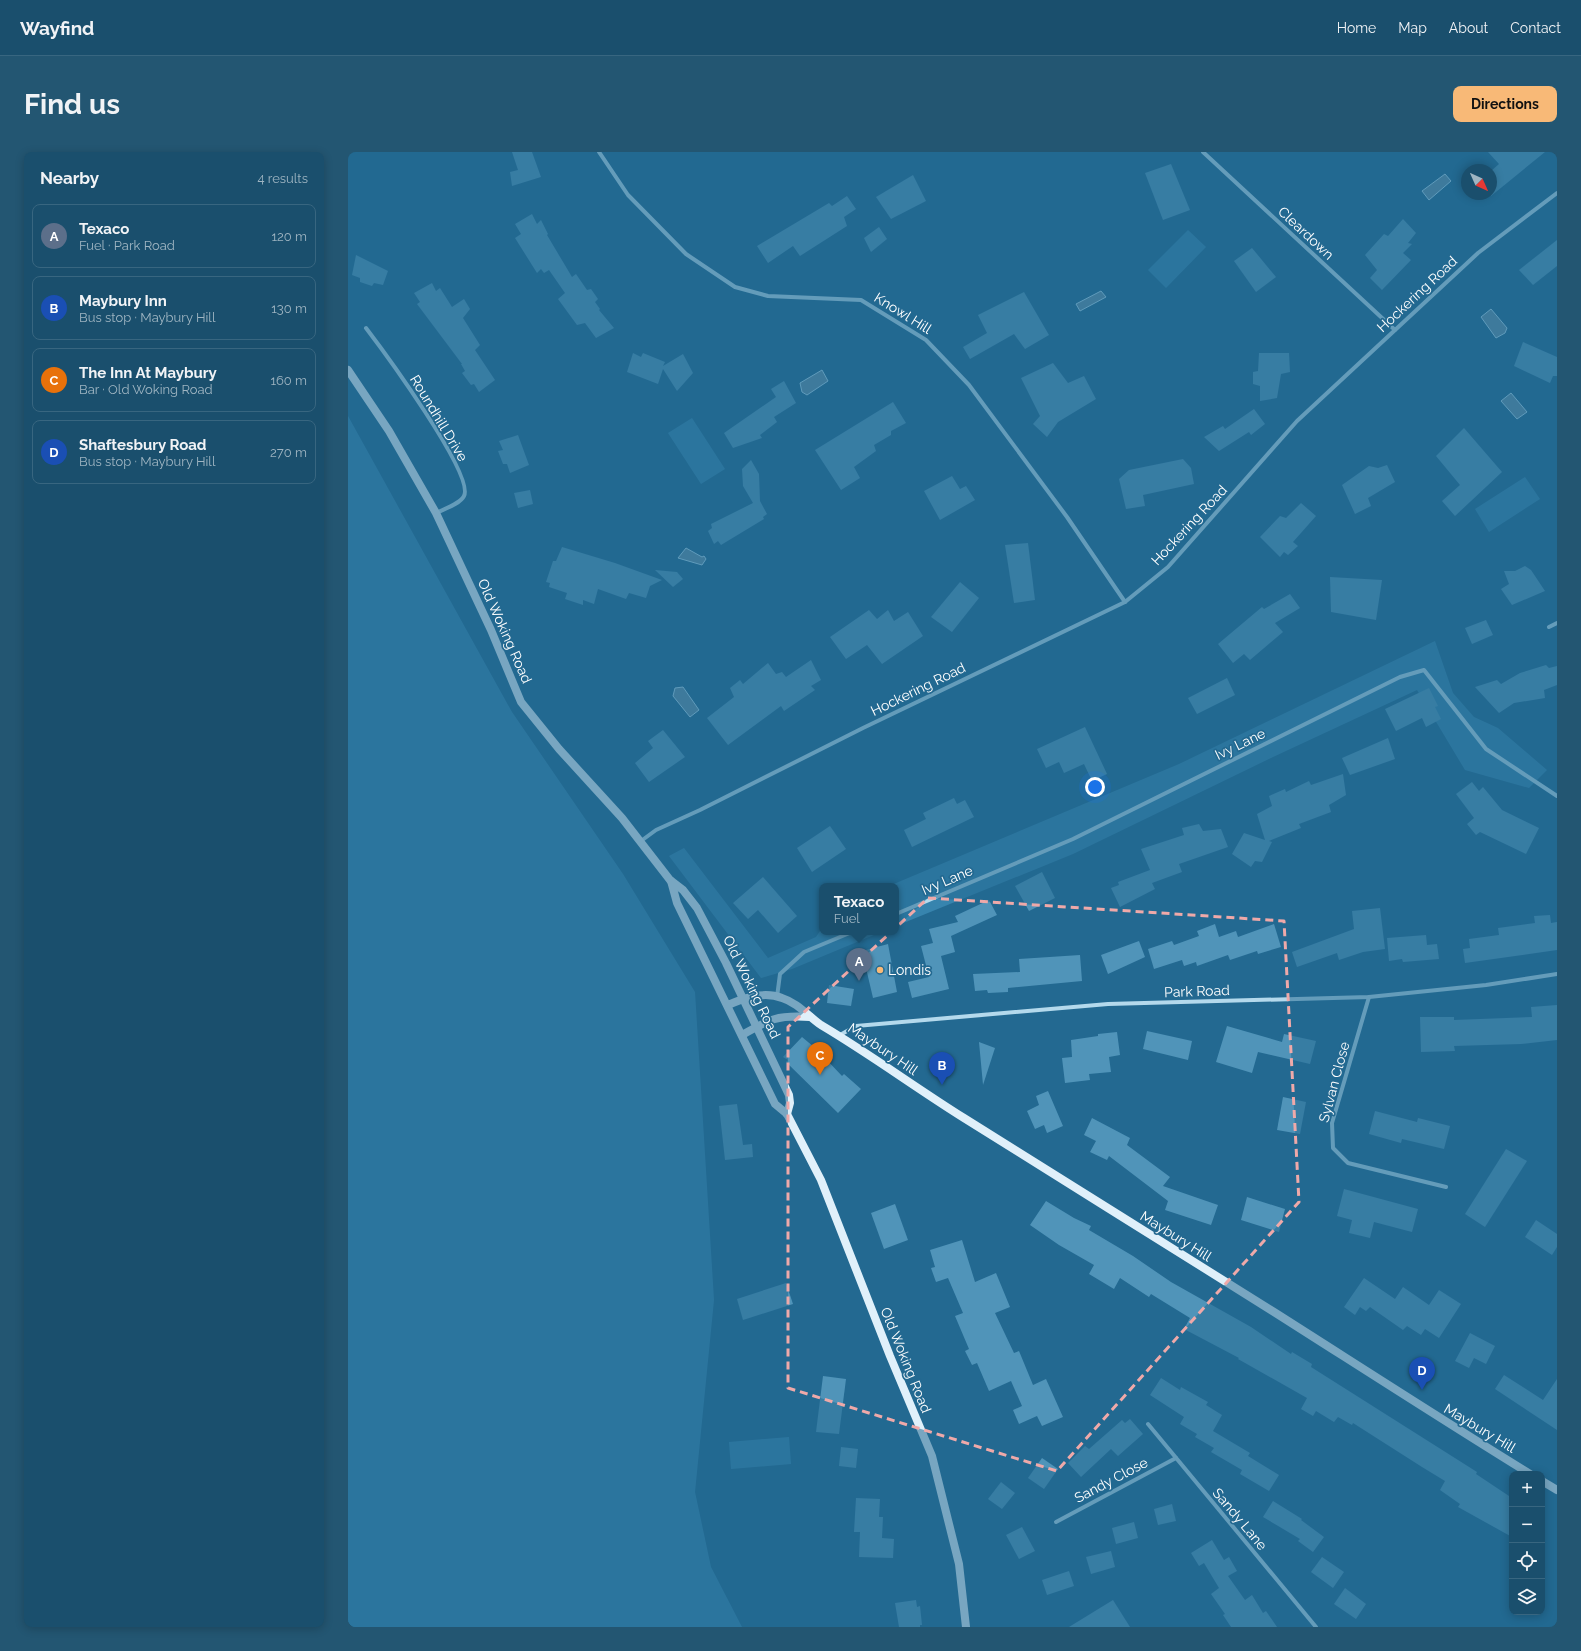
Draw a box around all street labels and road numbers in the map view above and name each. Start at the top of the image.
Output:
street label: Cleardown [1275,203,1337,263]
street label: Hockering Road [1374,253,1460,335]
street label: Knowl Hill [871,289,935,337]
street label: Roundhill Drive [407,372,471,464]
street label: Hockering Road [1148,482,1230,568]
street label: Old Woking Road [475,576,535,686]
street label: Hockering Road [868,659,968,719]
street label: Ivy Lane [1212,725,1268,763]
street label: Ivy Lane [919,862,975,898]
street label: Old Woking Road [720,933,784,1041]
street label: Park Road [1164,982,1230,1000]
street label: Maybury Hill [845,1020,921,1078]
street label: Sylvan Close [1316,1040,1352,1124]
street label: Maybury Hill [1137,1208,1215,1264]
street label: Old Woking Road [877,1305,935,1415]
street label: Maybury Hill [1441,1400,1519,1456]
street label: Sandy Close [1072,1454,1150,1506]
street label: Sandy Lane [1209,1485,1271,1553]

